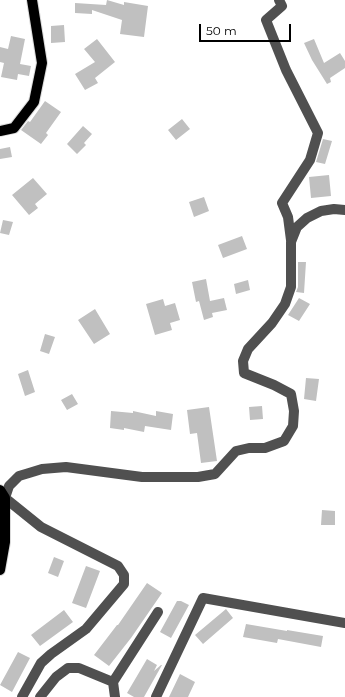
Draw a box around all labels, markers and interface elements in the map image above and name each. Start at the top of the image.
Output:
scale bar [201,16,293,42]
text: 50 m [206,23,237,38]

